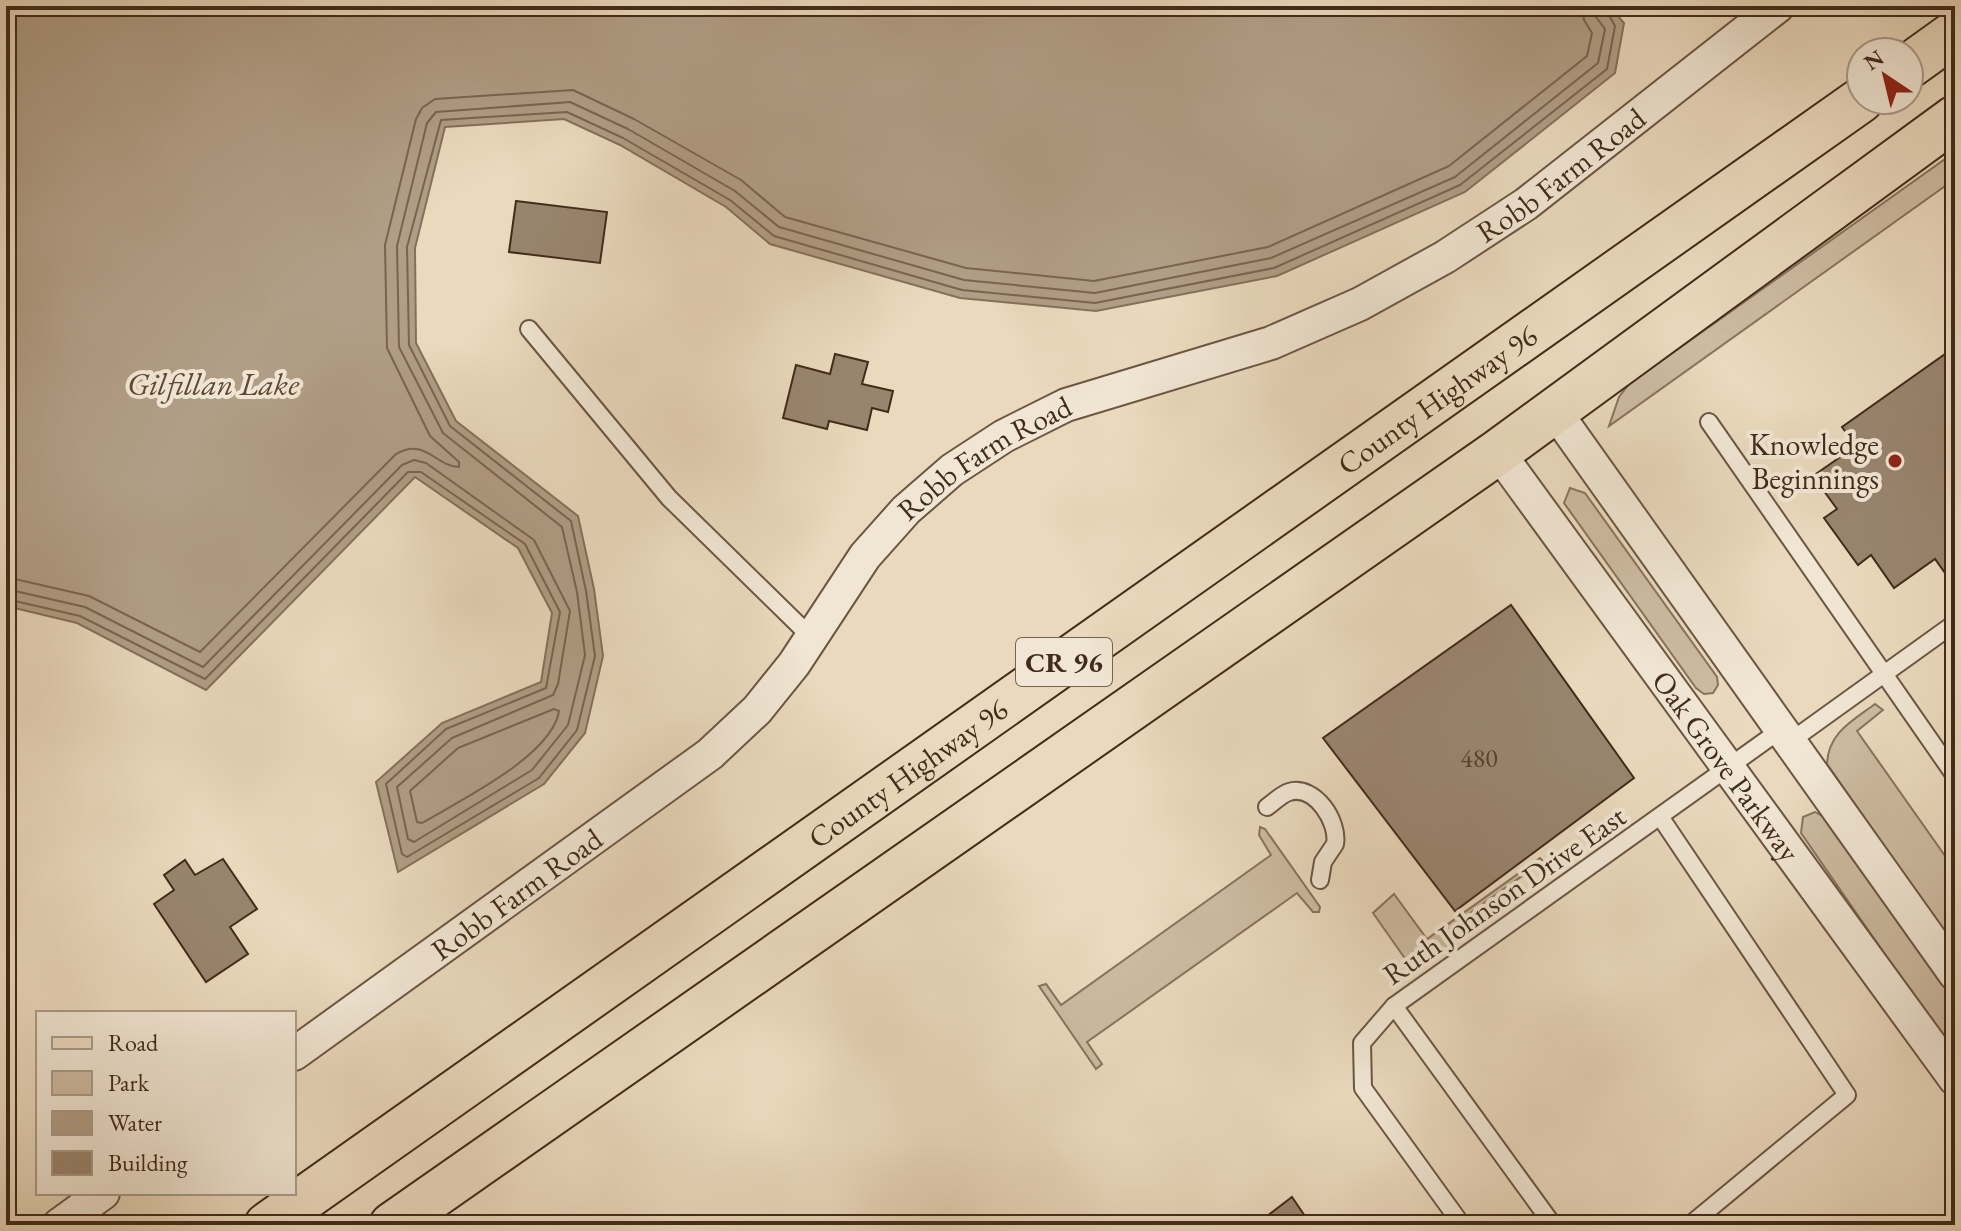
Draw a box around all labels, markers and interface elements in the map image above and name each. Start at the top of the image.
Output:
north arrow [1845,36,1925,116]
text: N [1858,43,1890,77]
street label: Robb Farm Road [1469,98,1654,251]
street label: County Highway 96 [1329,315,1544,483]
water label: Gilfillan Lake [127,363,300,405]
street label: Robb Farm Road [889,386,1078,529]
place label: Knowledge Beginnings [1749,425,1879,498]
marker: Knowledge Beginnings [1886,452,1904,470]
road number: CR 96 [1016,638,1112,686]
street label: Oak Grove Parkway [1644,662,1810,870]
street label: County Highway 96 [800,689,1015,857]
house number: 480 [1460,741,1498,775]
street label: Ruth Johnson Drive East [1375,796,1633,993]
street label: Robb Farm Road [423,818,610,969]
legend [36,1011,296,1195]
text: Road [108,1027,159,1058]
text: Park [108,1067,150,1098]
text: Water [108,1107,162,1138]
text: Building [108,1147,188,1178]

